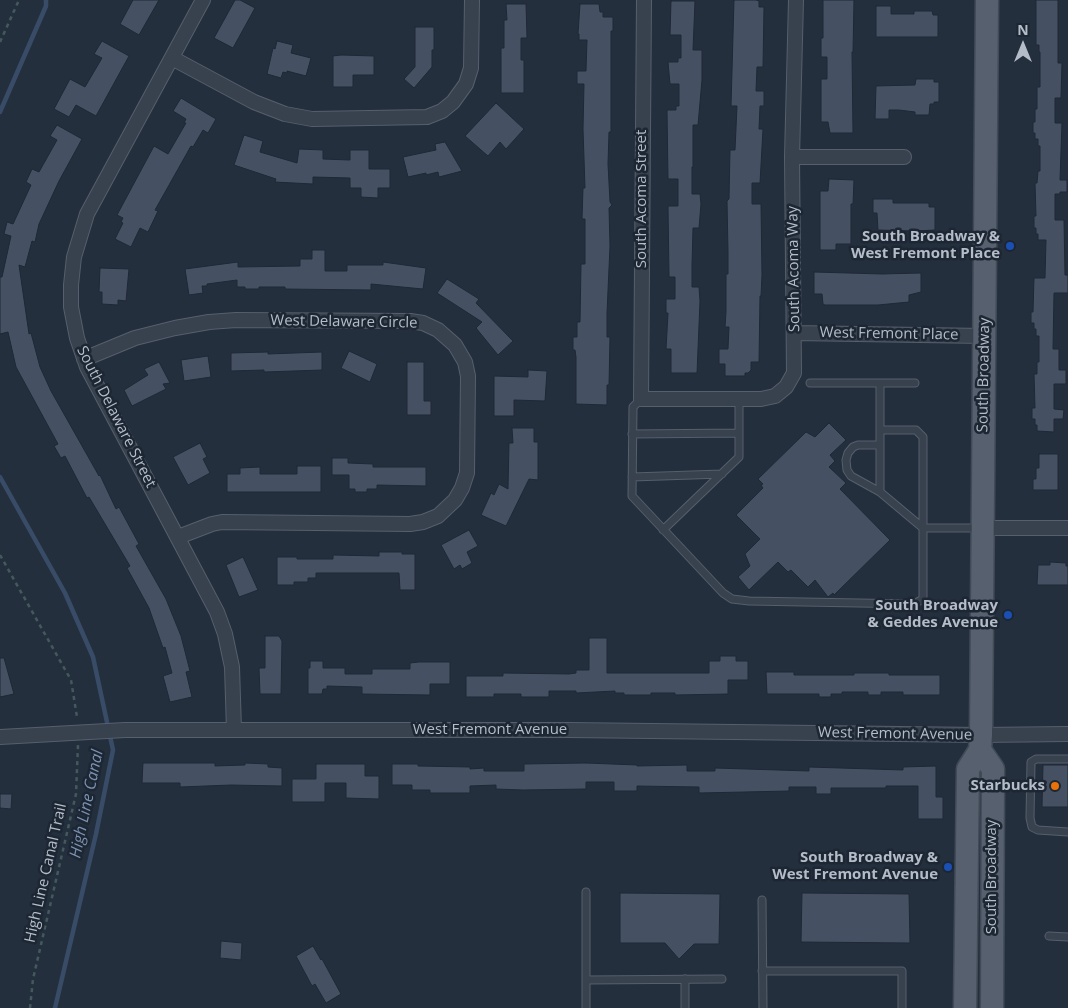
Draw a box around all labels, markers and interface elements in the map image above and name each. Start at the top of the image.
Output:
north arrow [998,20,1048,70]
text: N [1017,20,1029,39]
street label: South Acoma Street [633,130,651,268]
street label: South Acoma Way [784,206,804,332]
place label: South Broadway & West Fremont Place [851,228,1000,263]
marker: South Broadway & West Fremont Place [1004,240,1016,252]
street label: West Delaware Circle [270,312,418,332]
street label: South Broadway [974,317,994,433]
street label: West Fremont Place [819,324,959,344]
street label: South Delaware Street [72,343,160,491]
place label: South Broadway & Geddes Avenue [868,597,998,632]
marker: South Broadway & Geddes Avenue [1002,609,1014,621]
street label: West Fremont Avenue [413,721,567,739]
street label: West Fremont Avenue [818,724,972,744]
water label: High Line Canal [66,748,108,860]
place label: Starbucks [971,777,1045,795]
marker: Starbucks [1049,780,1061,792]
street label: High Line Canal Trail [21,802,71,944]
street label: South Broadway [983,820,1001,934]
place label: South Broadway & West Fremont Avenue [772,849,938,884]
marker: South Broadway & West Fremont Avenue [942,861,954,873]

